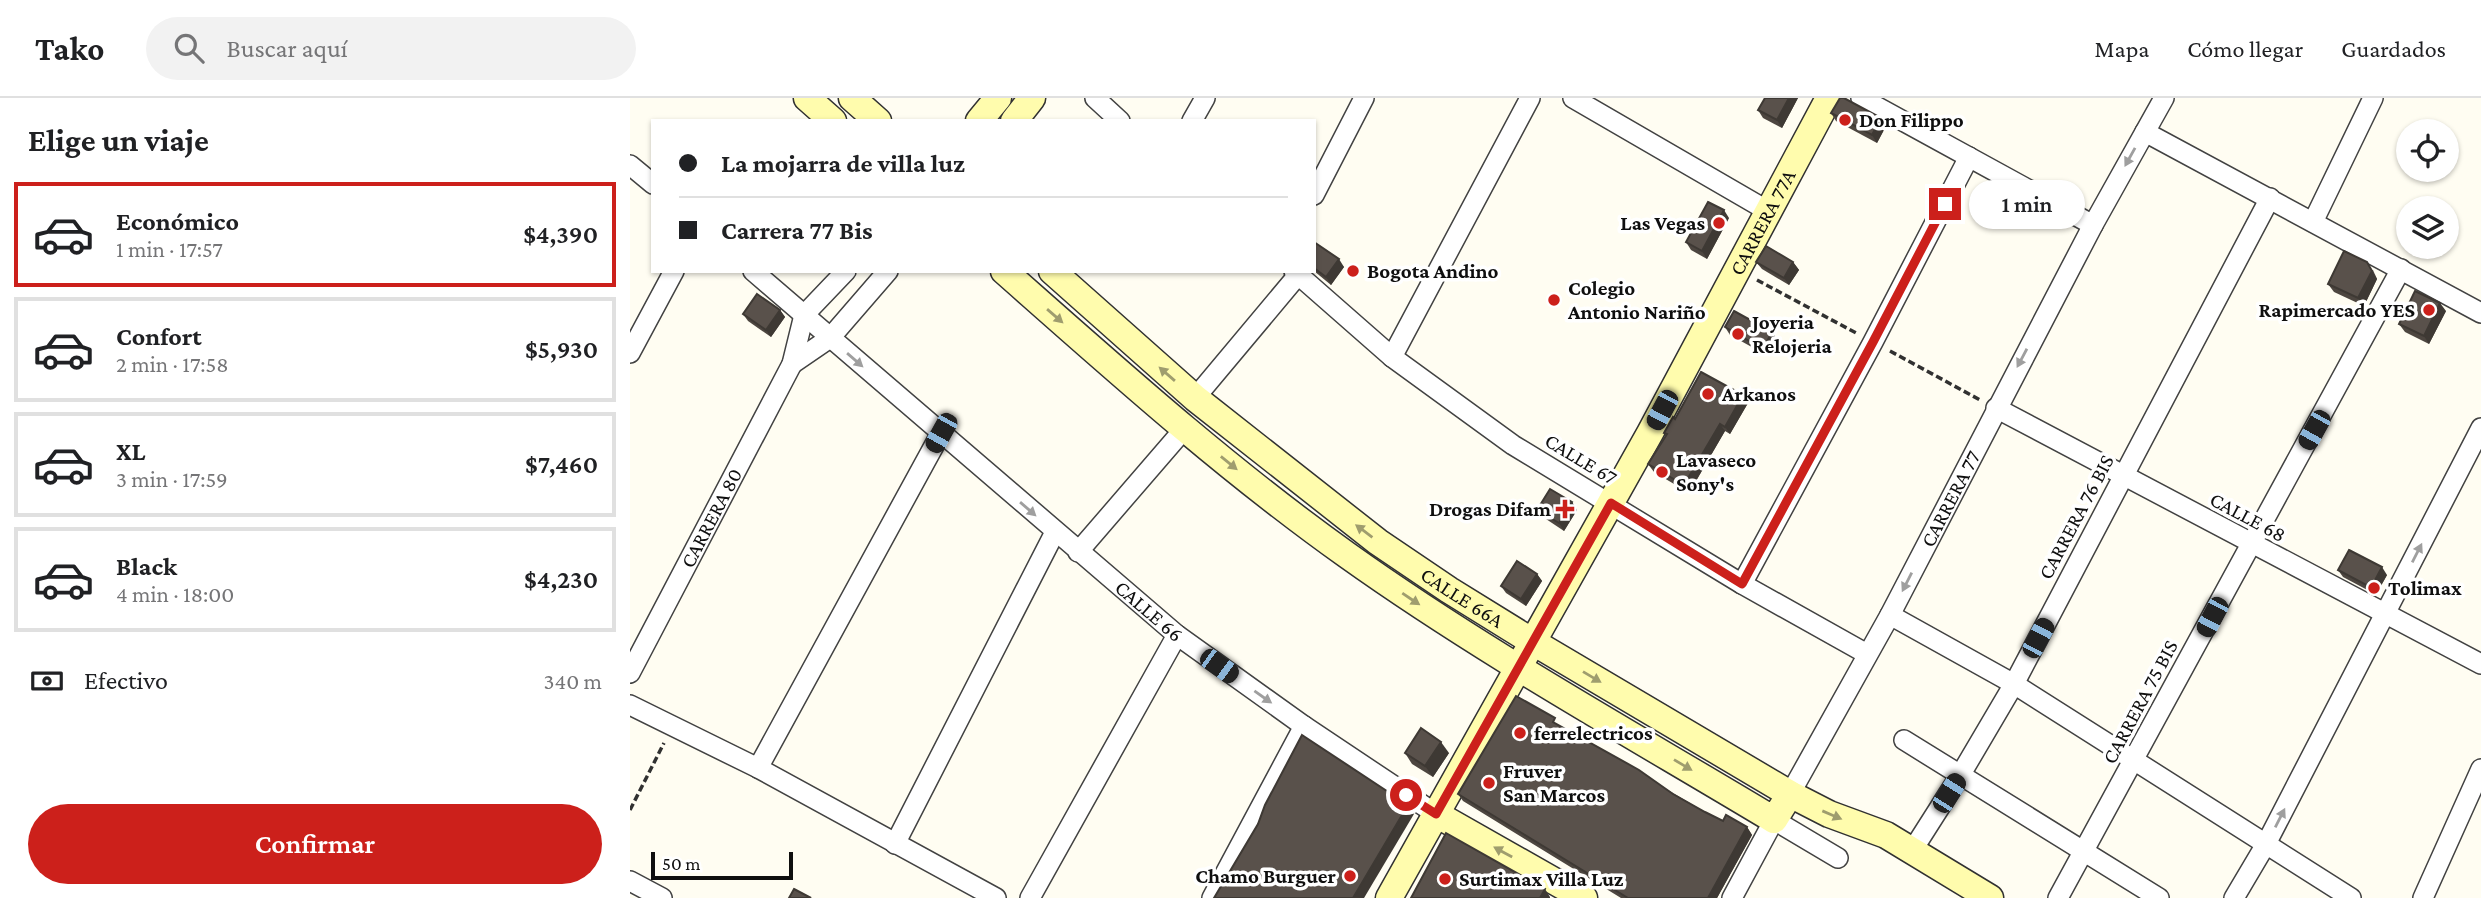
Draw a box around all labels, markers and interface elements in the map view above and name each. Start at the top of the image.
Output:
search box [146,17,636,80]
icon: search [170,29,208,67]
text: Tako [35,30,104,67]
text: Buscar aquí [226,34,348,63]
text: Mapa [2095,35,2149,62]
text: Cómo llegar [2187,35,2303,62]
text: Guardados [2341,35,2446,62]
place label: Don Filippo [1859,108,1964,132]
marker: Don Filippo [1837,112,1853,128]
map controls [2396,119,2459,259]
button: locate [2396,119,2459,182]
text: Elige un viaje [28,122,209,158]
one-way arrow [2124,148,2136,167]
text: La mojarra de villa luz [721,149,965,178]
street label: CARRERA 77A [1725,165,1801,279]
callout: 1 min [1970,180,2085,228]
route end [1929,188,1961,220]
text: 1 min [2001,191,2053,217]
button: layers [2396,196,2459,259]
icon: car [32,203,95,266]
text: Económico [116,207,239,236]
place label: Las Vegas [1620,211,1705,235]
marker: Las Vegas [1711,215,1727,231]
text: Carrera 77 Bis [721,216,873,245]
text: $4,390 [523,220,598,249]
text: 1 min · 17:57 [116,236,223,262]
place label: Bogota Andino [1367,259,1499,283]
marker: Bogota Andino [1345,263,1361,279]
place label: Colegio Antonio Nariño [1567,276,1706,324]
marker: Colegio Antonio Nariño [1546,292,1562,308]
place label: Rapimercado YES [2259,298,2415,322]
marker: Rapimercado YES [2421,302,2437,318]
one-way arrow [1046,308,1064,324]
place label: Joyeria Relojeria [1750,310,1832,358]
icon: car [32,318,95,381]
text: Confort [116,322,202,351]
marker: Joyeria Relojeria [1730,326,1746,342]
text: $5,930 [525,335,598,364]
one-way arrow [2017,348,2029,368]
text: 2 min · 17:58 [116,351,229,377]
one-way arrow [847,352,864,367]
one-way arrow [1158,366,1176,382]
place label: Arkanos [1721,382,1796,406]
marker: Arkanos [1700,386,1716,402]
car [1643,387,1682,433]
car [2295,407,2334,453]
car [922,410,961,456]
street label: CALLE 67 [1541,428,1622,490]
icon: car [32,433,95,496]
text: XL [116,437,145,466]
street label: CARRERA 77 [1916,446,1986,551]
place label: Lavaseco Sony's [1676,448,1756,496]
text: $7,460 [525,450,598,479]
street label: CARRERA 76 BIS [2033,451,2119,583]
one-way arrow [1219,456,1237,471]
street label: CARRERA 80 [675,464,747,572]
marker: Lavaseco Sony's [1654,464,1670,480]
text: 3 min · 17:59 [116,466,228,492]
street label: CALLE 68 [2206,487,2290,547]
place label: Drogas Difam [1429,497,1551,521]
one-way arrow [1019,501,1036,516]
marker: Drogas Difam [1557,501,1573,517]
one-way arrow [1355,524,1373,539]
one-way arrow [2411,543,2422,563]
icon: car [32,548,95,611]
text: Black [116,552,177,581]
street label: CALLE 66A [1416,562,1508,633]
text: $4,230 [524,565,598,594]
one-way arrow [1901,572,1912,592]
street label: CALLE 66 [1110,575,1188,647]
place label: Tolimax [2388,576,2462,600]
marker: Tolimax [2366,580,2382,596]
text: 4 min · 18:00 [116,581,234,607]
one-way arrow [1402,592,1421,605]
car [2193,594,2232,640]
car [2019,615,2058,661]
street label: CARRERA 75 BIS [2097,636,2183,768]
car [1196,645,1243,687]
icon: cash [28,662,66,700]
text: Efectivo [84,666,168,695]
text: 340 m [544,668,602,694]
one-way arrow [1583,670,1602,683]
one-way arrow [1253,689,1271,704]
place label: ferrelectricos [1534,721,1653,745]
marker: ferrelectricos [1512,725,1528,741]
place label: Fruver San Marcos [1503,759,1605,807]
one-way arrow [1673,759,1692,771]
car [1929,770,1970,816]
marker: Fruver San Marcos [1481,775,1497,791]
route start [1390,779,1422,811]
button: Confirmar [28,804,602,884]
one-way arrow [2273,807,2285,827]
one-way arrow [1821,810,1842,821]
one-way arrow [1494,846,1513,858]
scale bar [651,849,793,881]
text: 50 m [662,853,701,874]
place label: Chamo Burguer [1195,864,1337,888]
place label: Surtimax Villa Luz [1459,867,1624,891]
marker: Chamo Burguer [1342,868,1358,884]
marker: Surtimax Villa Luz [1437,871,1453,887]

